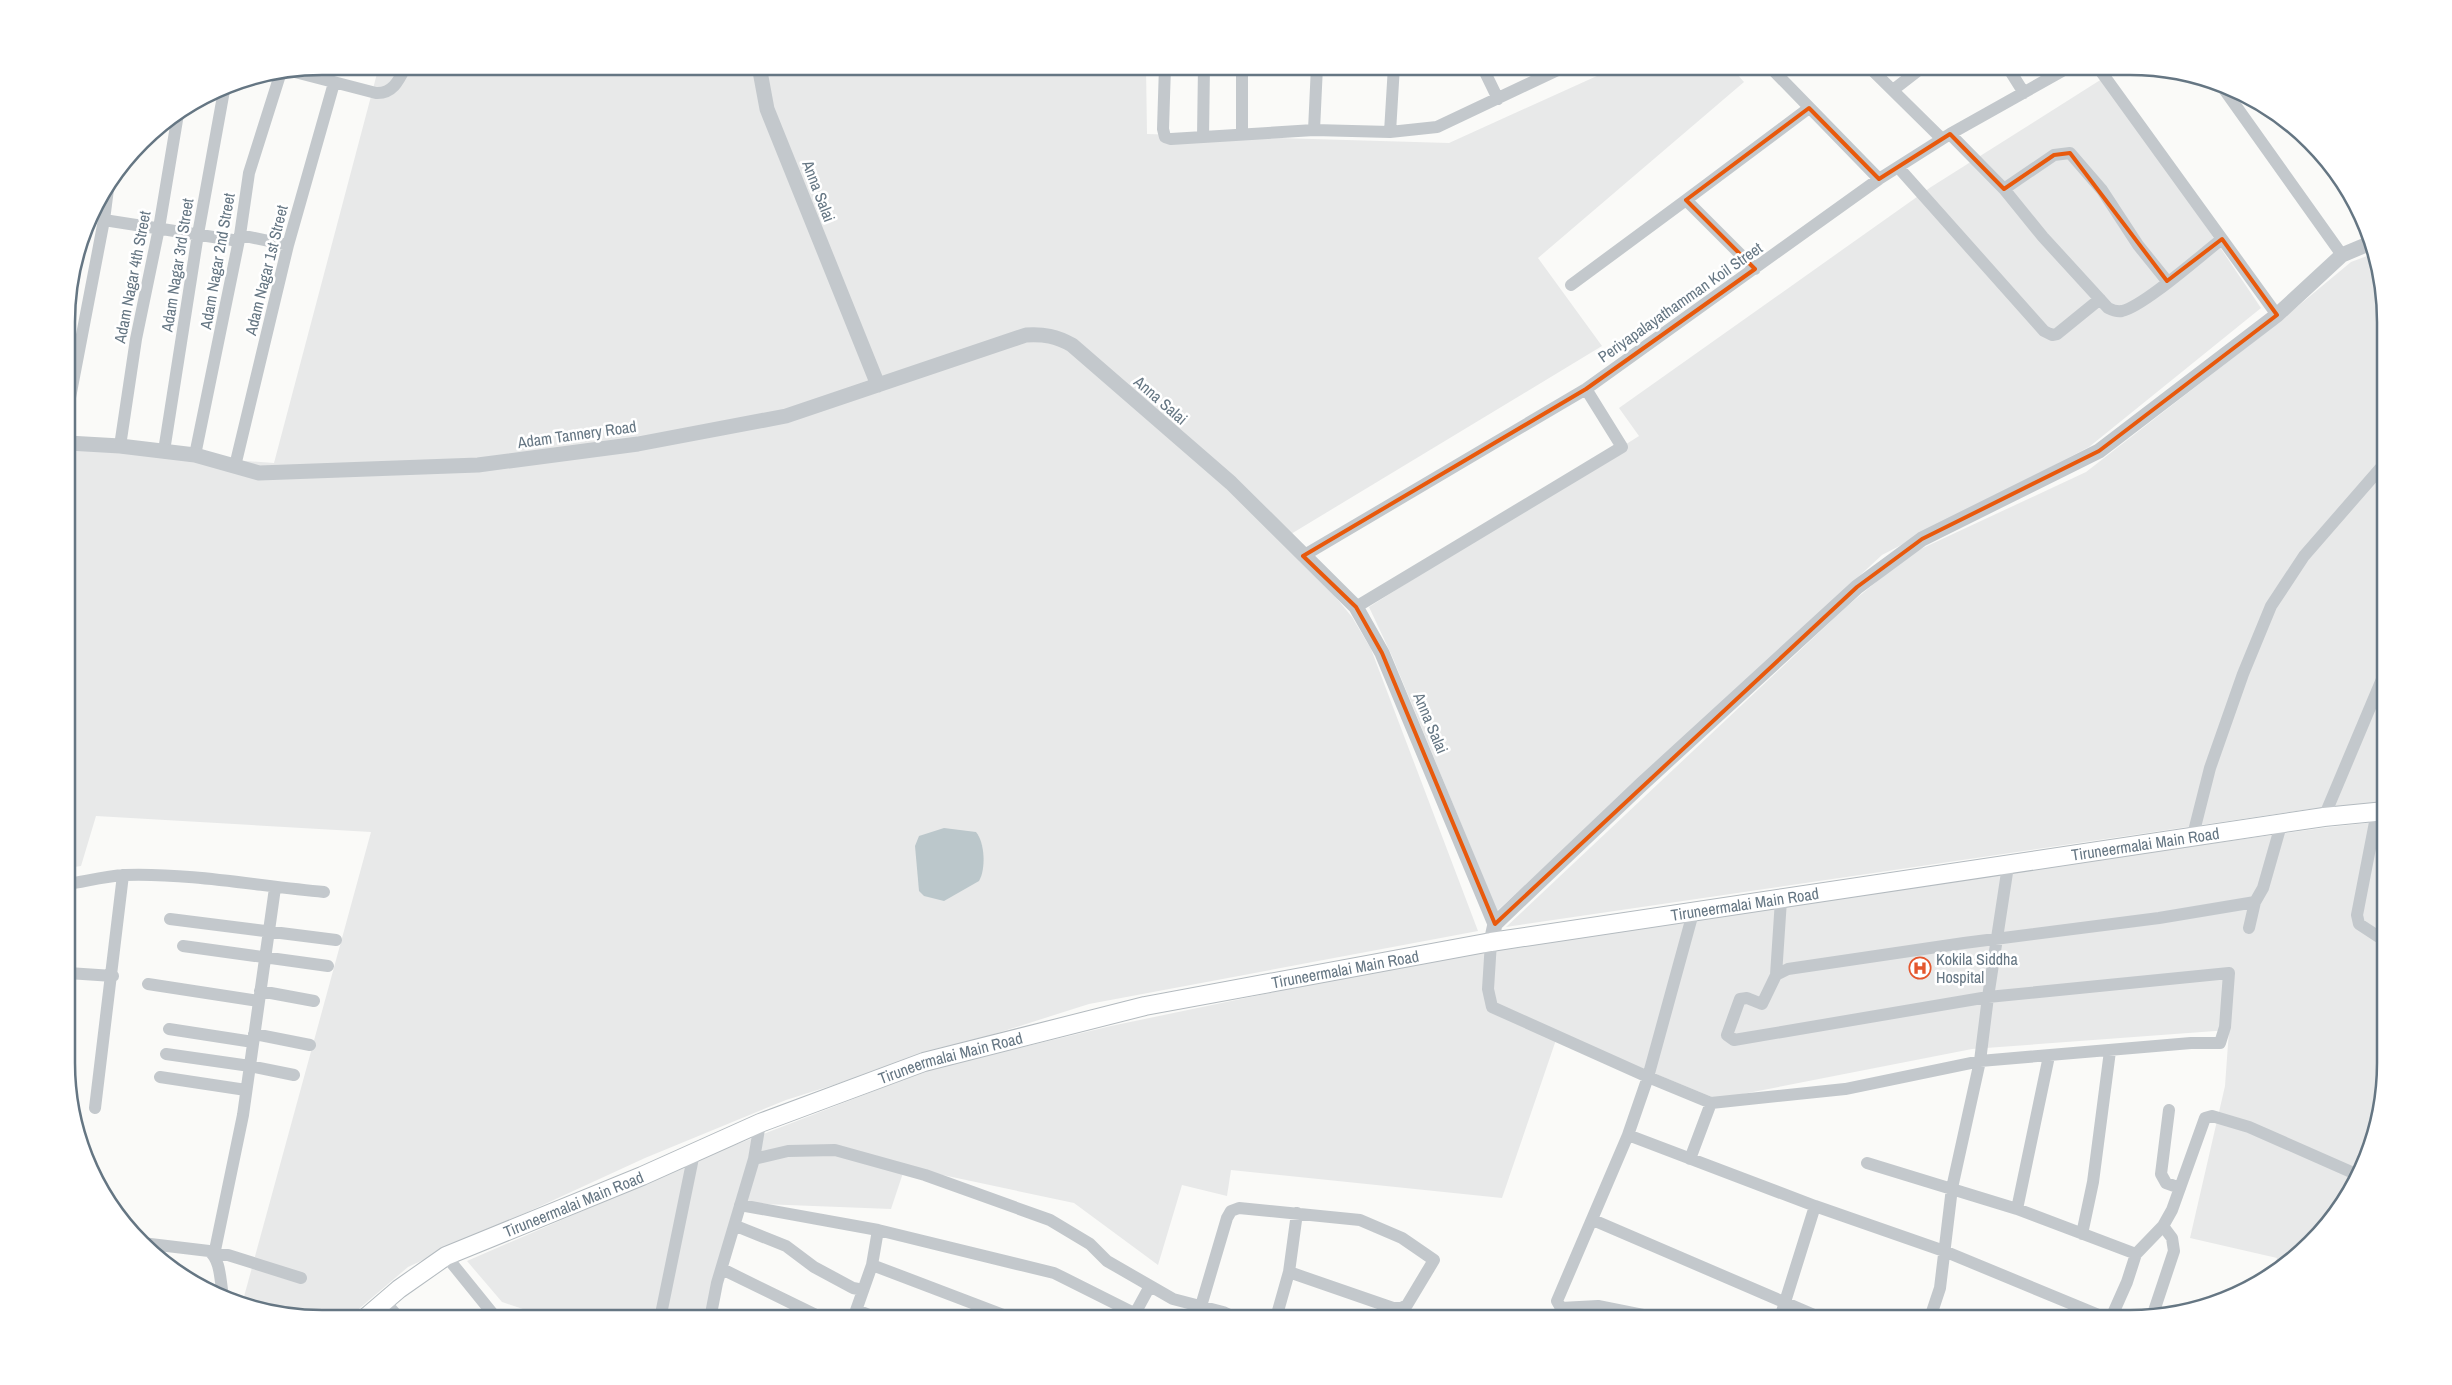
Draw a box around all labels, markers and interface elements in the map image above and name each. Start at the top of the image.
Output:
street label: Anna Salai [797,156,841,225]
street label: Adam Nagar 2nd Street [194,191,240,332]
street label: Adam Nagar 3rd Street [155,196,198,334]
street label: Adam Nagar 1st Street [239,202,293,338]
street label: Adam Nagar 4th Street [108,209,156,346]
street label: Periyapalayathamman Koil Street [1593,237,1767,367]
street label: Anna Salai [1129,370,1192,429]
street label: Adam Tannery Road [515,415,638,453]
street label: Anna Salai [1408,688,1454,757]
street label: Tiruneermalai Main Road [2070,822,2221,866]
street label: Tiruneermalai Main Road [1669,882,1820,926]
street label: Tiruneermalai Main Road [1270,945,1420,993]
place label: Kokila Siddha Hospital [1936,948,2018,988]
hospital icon: Kokila Siddha Hospital [1908,956,1932,980]
street label: Tiruneermalai Main Road [875,1027,1025,1089]
street label: Tiruneermalai Main Road [500,1166,647,1242]

